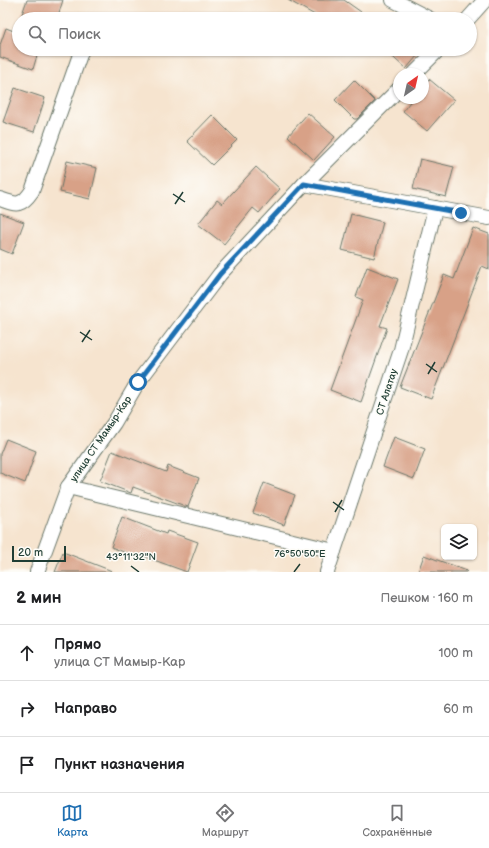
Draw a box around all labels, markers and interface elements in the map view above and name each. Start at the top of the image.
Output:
search box [12,12,477,56]
icon: search [26,23,48,45]
text: Поиск [58,25,101,44]
north arrow [393,68,429,104]
route end [452,204,470,222]
street label: СТ Алатау [374,367,400,417]
route start [129,373,147,391]
street label: улица СТ Мамыр-Кар [68,393,134,484]
map controls [441,524,477,560]
button: layers [441,524,477,560]
scale bar [12,544,66,563]
text: 20 m [18,546,43,559]
text: 76°50'50"E [274,548,326,560]
text: 43°11'32"N [106,551,156,563]
text: 2 мин [16,588,62,608]
text: Пешком · 160 m [381,590,473,606]
text: Прямо [54,635,101,654]
icon: ahead [16,642,38,664]
text: 100 m [438,645,473,661]
text: улица СТ Мамыр-Кар [54,654,185,670]
icon: right [16,698,38,720]
text: Направо [54,699,117,718]
text: 60 m [443,701,473,717]
icon: arrive [16,754,38,776]
text: Пункт назначения [54,755,185,774]
tab: Карта [57,802,88,839]
tab: Маршрут [202,802,249,839]
tab: Сохранённые [363,802,432,839]

